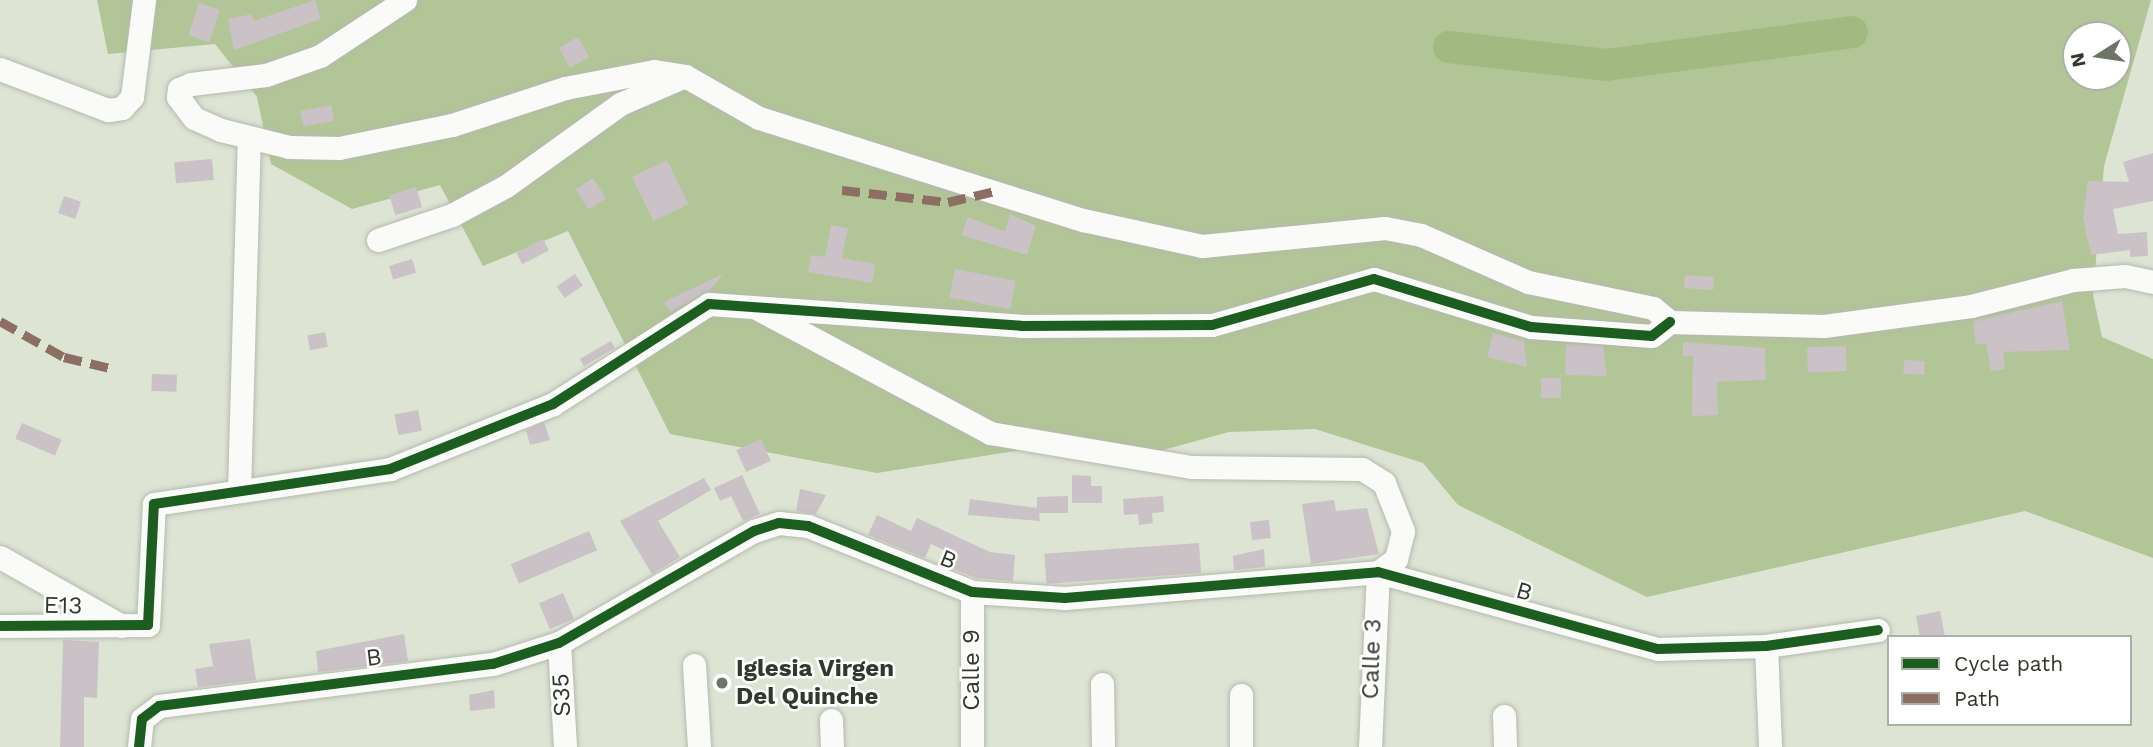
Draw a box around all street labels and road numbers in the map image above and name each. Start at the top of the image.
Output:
street label: B [935,544,961,576]
street label: B [1512,576,1536,608]
street label: E13 [43,591,83,621]
street label: Calle 3 [1356,618,1388,700]
street label: Calle 9 [958,629,986,711]
street label: B [364,643,384,673]
street label: S35 [546,673,578,717]

